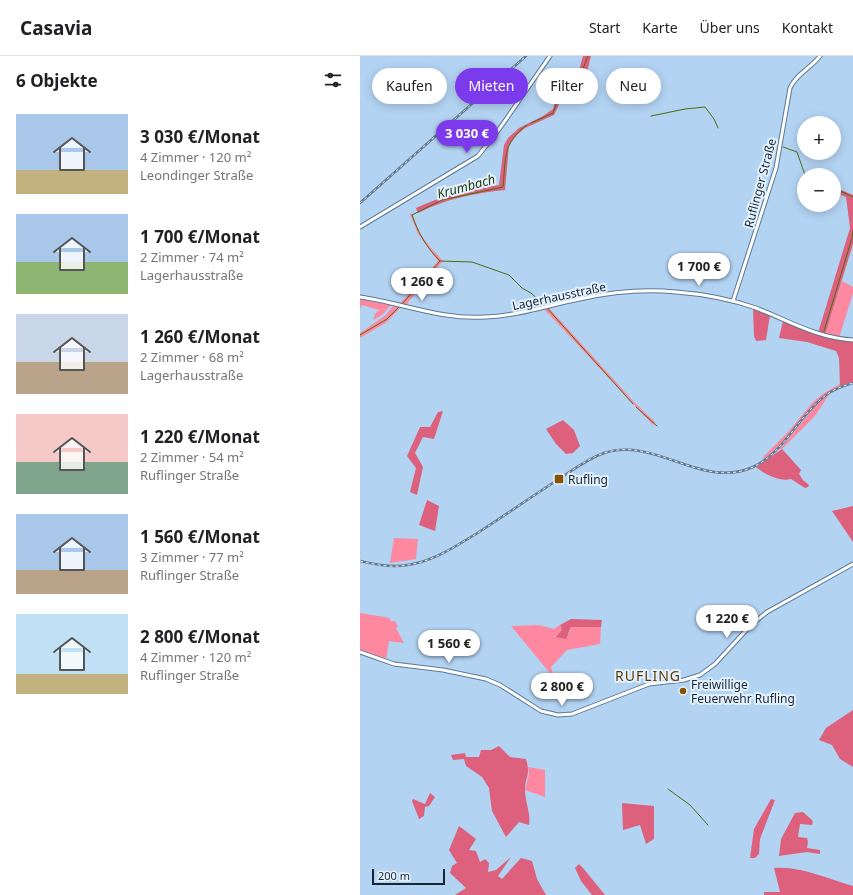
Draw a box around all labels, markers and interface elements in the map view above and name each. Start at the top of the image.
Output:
text: Casavia [20,15,92,41]
text: Start [589,18,620,37]
text: Karte [642,18,678,37]
text: Über uns [700,18,760,37]
text: Kontakt [782,18,833,37]
chip: Kaufen [372,68,447,104]
chip: Mieten [455,68,528,104]
chip: Filter [536,68,598,104]
chip: Neu [606,68,661,104]
text: 6 Objekte [16,69,98,92]
icon: filters [322,69,344,91]
map controls [797,116,841,212]
button: + [797,116,841,160]
pin: 3 030 € [430,120,504,154]
text: 3 030 € [445,124,489,142]
text: 3 030 €/Monat [140,125,260,148]
icon: home [48,130,96,178]
street label: Ruflinger Straße [740,136,780,229]
text: 4 Zimmer · 120 m² [140,148,251,166]
text: Leondinger Straße [140,166,253,184]
button: − [797,168,841,212]
water label: Krumbach [435,170,497,202]
text: 1 700 €/Monat [140,225,260,248]
icon: home [48,230,96,278]
text: 2 Zimmer · 74 m² [140,248,244,266]
pin: 1 700 € [662,253,736,287]
text: 1 700 € [677,257,721,275]
text: Lagerhausstraße [140,266,243,284]
pin: 1 260 € [385,268,459,302]
text: 1 260 € [400,272,444,290]
street label: Lagerhausstraße [511,278,608,314]
text: 1 260 €/Monat [140,325,260,348]
icon: home [48,330,96,378]
text: 2 Zimmer · 68 m² [140,348,244,366]
text: Lagerhausstraße [140,366,243,384]
text: 1 220 €/Monat [140,425,260,448]
icon: home [48,430,96,478]
text: 2 Zimmer · 54 m² [140,448,244,466]
text: Ruflinger Straße [140,466,239,484]
place label: Rufling [568,471,608,488]
marker: Rufling [553,473,565,485]
text: 1 560 €/Monat [140,525,260,548]
icon: home [48,530,96,578]
text: 3 Zimmer · 77 m² [140,548,244,566]
text: Ruflinger Straße [140,566,239,584]
pin: 1 220 € [690,605,764,639]
text: 1 220 € [705,609,749,627]
text: 2 800 €/Monat [140,625,260,648]
icon: home [48,630,96,678]
pin: 1 560 € [412,630,486,664]
text: 1 560 € [427,634,471,652]
text: 4 Zimmer · 120 m² [140,648,251,666]
text: Ruflinger Straße [140,666,239,684]
district label: RUFLING [615,666,681,685]
pin: 2 800 € [525,673,599,707]
place label: Freiwillige Feuerwehr Rufling [691,676,795,707]
text: 2 800 € [540,677,584,695]
marker: Freiwillige Feuerwehr Rufling [678,686,688,696]
scale bar [372,867,445,886]
text: 200 m [378,868,410,883]

